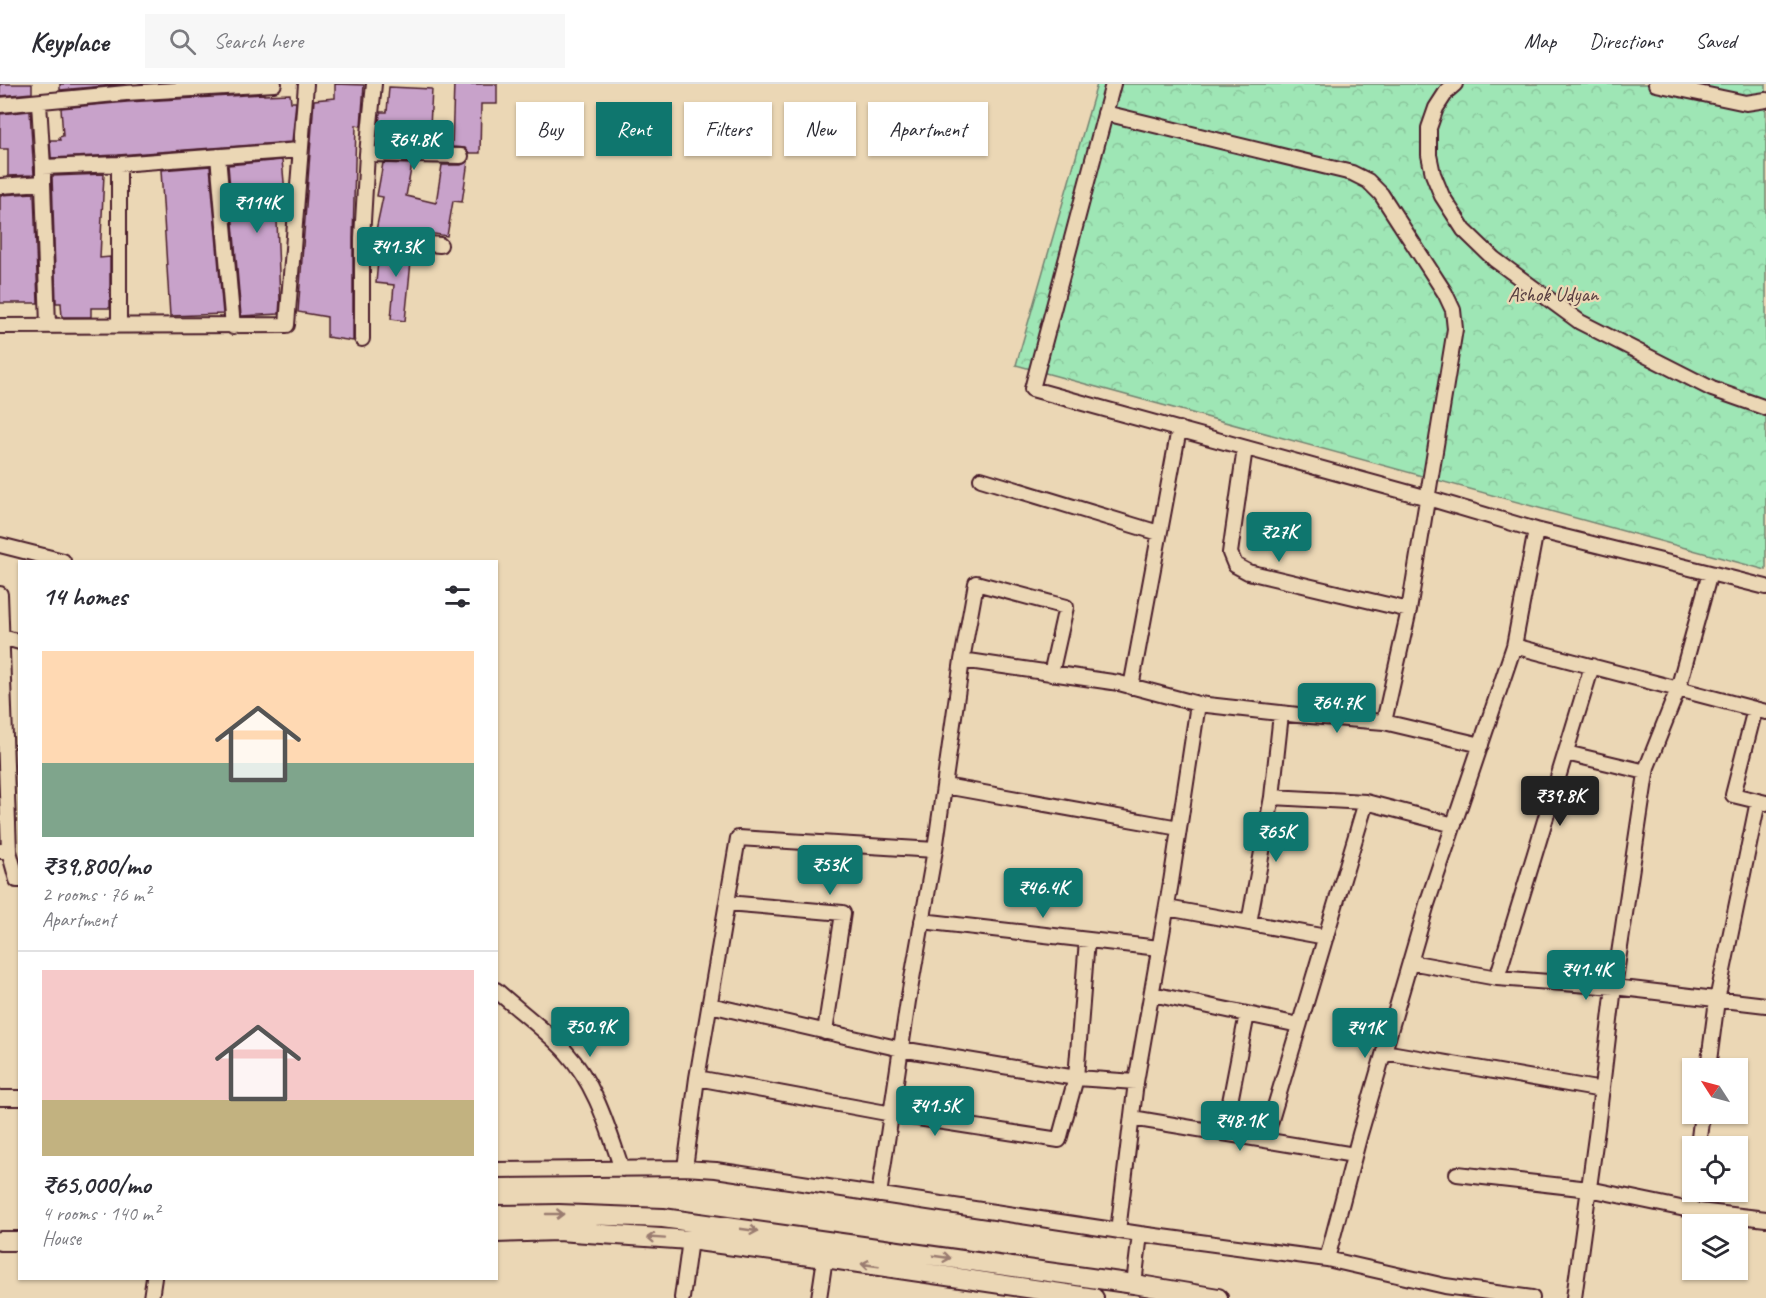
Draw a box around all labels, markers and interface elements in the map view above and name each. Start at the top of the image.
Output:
search box [145,14,565,68]
text: Keyplace [30,24,109,59]
icon: search [166,25,199,58]
text: Search here [214,27,303,55]
text: Map [1524,28,1556,54]
text: Directions [1589,28,1662,54]
text: Saved [1695,28,1736,54]
chip: Buy [516,102,584,156]
chip: Rent [596,102,672,156]
chip: Filters [684,102,772,156]
chip: New [784,102,856,156]
chip: Apartment [868,102,988,156]
pin: ₹64.8K [365,120,463,171]
text: ₹64.8K [389,127,439,152]
pin: ₹114K [215,183,299,234]
text: ₹114K [234,190,280,215]
pin: ₹41.3K [347,227,445,278]
text: ₹41.3K [371,234,421,259]
park label: Ashok Udyan [1508,281,1600,307]
pin: ₹27K [1243,512,1315,563]
text: ₹27K [1260,519,1298,544]
text: 14 homes [42,580,127,613]
icon: filters [441,580,474,613]
pin: ₹64.7K [1288,683,1386,734]
icon: home [204,690,312,798]
text: ₹64.7K [1312,690,1362,715]
pin: ₹39.8K [1511,776,1609,827]
text: ₹39.8K [1535,783,1585,808]
pin: ₹65K [1240,812,1312,863]
text: ₹65K [1257,819,1295,844]
pin: ₹53K [794,845,866,896]
text: ₹39,800/mo [42,849,150,882]
text: ₹53K [812,852,848,877]
pin: ₹46.4K [994,868,1092,919]
text: ₹46.4K [1018,875,1068,900]
text: 2 rooms · 76 m² [42,882,150,907]
text: Apartment [42,907,115,932]
pin: ₹41.4K [1537,950,1635,1001]
text: ₹41.4K [1561,957,1611,982]
pin: ₹50.9K [541,1007,639,1058]
pin: ₹41K [1329,1008,1401,1059]
icon: home [204,1009,312,1117]
text: ₹50.9K [565,1014,615,1039]
text: ₹41K [1346,1015,1384,1040]
north arrow [1682,1058,1748,1124]
map controls [1682,1058,1748,1280]
pin: ₹41.5K [886,1086,984,1137]
text: ₹41.5K [910,1093,960,1118]
pin: ₹48.1K [1191,1101,1289,1152]
text: ₹48.1K [1215,1108,1265,1133]
button: locate [1682,1136,1748,1202]
text: ₹65,000/mo [42,1168,151,1201]
text: 4 rooms · 140 m² [42,1201,159,1226]
one-way arrow [544,1208,564,1220]
button: layers [1682,1214,1748,1280]
one-way arrow [739,1225,758,1236]
text: House [42,1226,81,1251]
one-way arrow [647,1232,667,1243]
one-way arrow [932,1252,952,1263]
one-way arrow [861,1259,881,1270]

